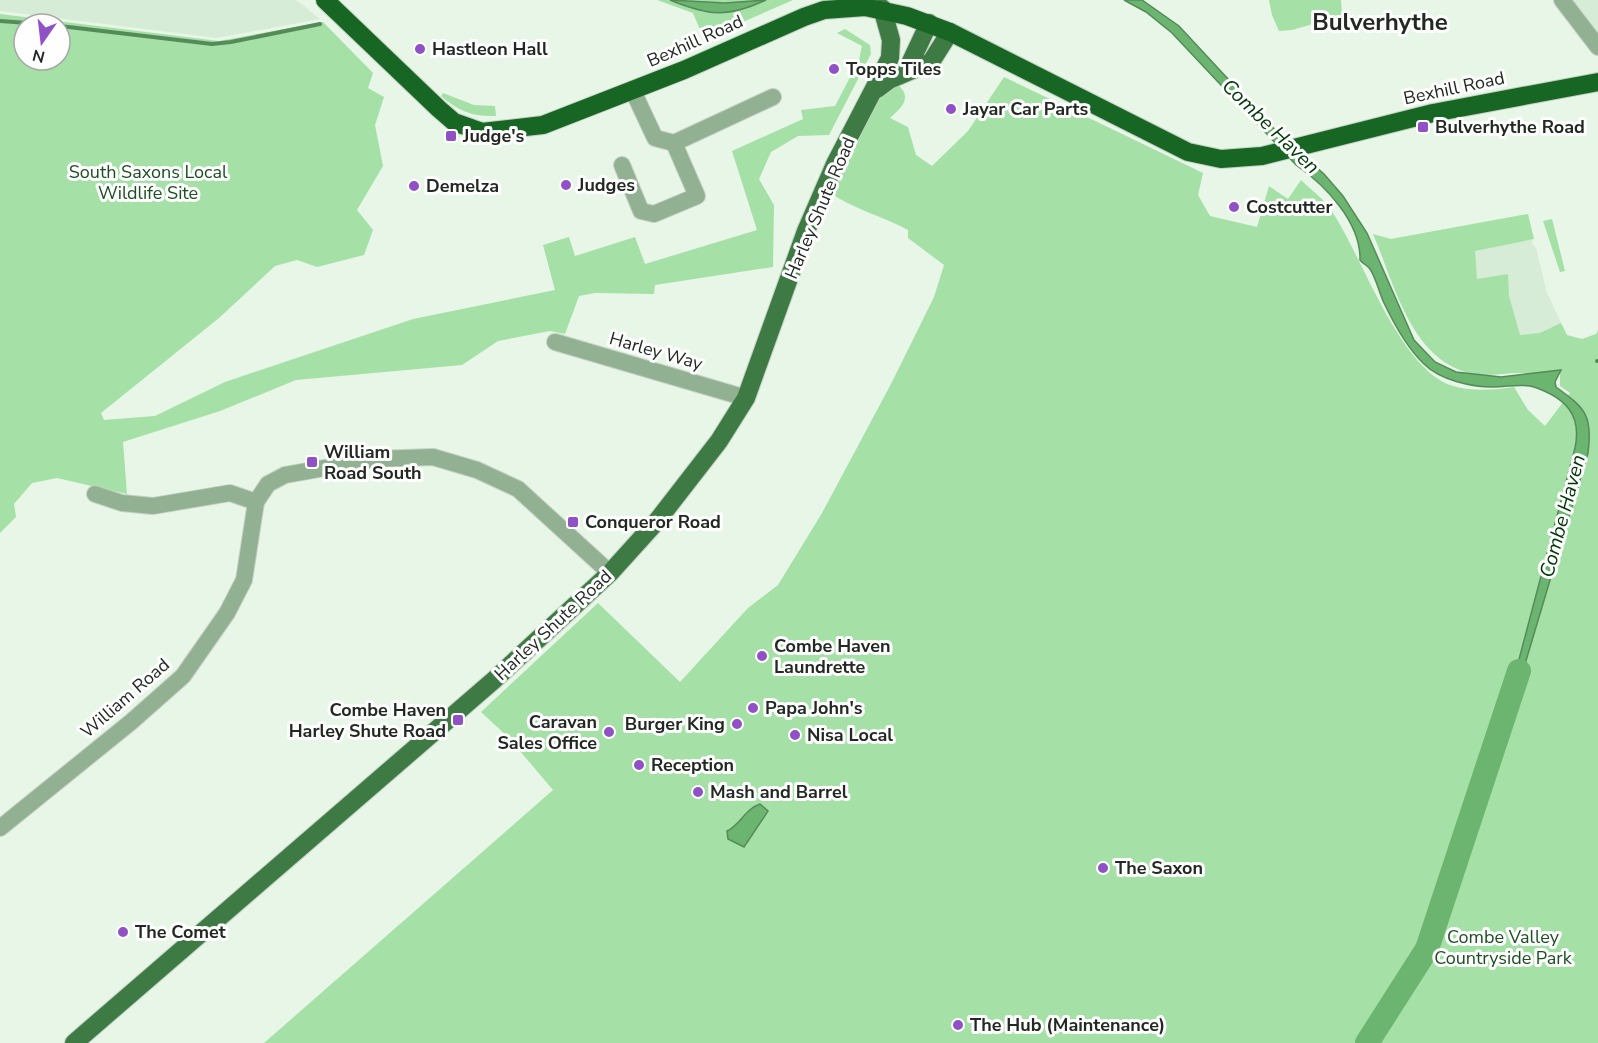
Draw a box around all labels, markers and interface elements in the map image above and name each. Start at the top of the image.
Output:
district label: Bulverhythe [1312,6,1448,38]
street label: Bexhill Road [643,9,747,73]
north arrow [12,12,72,72]
place label: Hastleon Hall [432,37,548,61]
marker: Hastleon Hall [413,42,427,56]
text: N [30,43,47,68]
place label: Topps Tiles [846,57,942,81]
marker: Topps Tiles [827,62,841,76]
street label: Bexhill Road [1401,66,1507,110]
water label: Combe Haven [1216,73,1325,180]
place label: Jayar Car Parts [962,97,1088,121]
marker: Jayar Car Parts [944,102,958,116]
place label: Bulverhythe Road [1435,115,1585,139]
marker: Bulverhythe Road [1416,120,1430,134]
place label: Judge's [462,124,525,148]
marker: Judge's [444,129,458,143]
street label: Harley Shute Road [779,133,861,283]
park label: South Saxons Local Wildlife Site [69,160,228,205]
place label: Judges [577,173,635,197]
place label: Demelza [426,174,499,198]
marker: Judges [559,178,573,192]
marker: Demelza [407,179,421,193]
place label: Costcutter [1246,195,1332,219]
marker: Costcutter [1227,200,1241,214]
street label: Harley Way [607,326,706,376]
place label: William Road South [324,440,422,485]
water label: Combe Haven [1533,452,1592,581]
marker: William Road South [305,455,319,469]
place label: Conqueror Road [585,510,721,534]
marker: Conqueror Road [566,515,580,529]
street label: Harley Shute Road [489,564,617,686]
place label: Combe Haven Laundrette [774,634,890,679]
marker: Combe Haven Laundrette [755,649,769,663]
street label: William Road [76,653,174,743]
place label: Papa John's [765,696,863,720]
place label: Combe Haven Harley Shute Road [289,698,446,743]
marker: Papa John's [746,701,760,715]
place label: Caravan Sales Office [497,710,597,755]
place label: Burger King [625,712,725,736]
marker: Combe Haven Harley Shute Road [451,713,465,727]
marker: Burger King [730,717,744,731]
place label: Nisa Local [807,723,893,747]
marker: Caravan Sales Office [602,725,616,739]
marker: Nisa Local [788,728,802,742]
place label: Reception [651,753,734,777]
marker: Reception [632,758,646,772]
place label: Mash and Barrel [710,780,848,804]
marker: Mash and Barrel [691,785,705,799]
place label: The Saxon [1115,856,1203,880]
marker: The Saxon [1096,861,1110,875]
place label: The Comet [135,920,226,944]
marker: The Comet [116,925,130,939]
park label: Combe Valley Countryside Park [1434,925,1573,970]
place label: The Hub (Maintenance) [970,1013,1165,1037]
marker: The Hub (Maintenance) [951,1018,965,1032]

